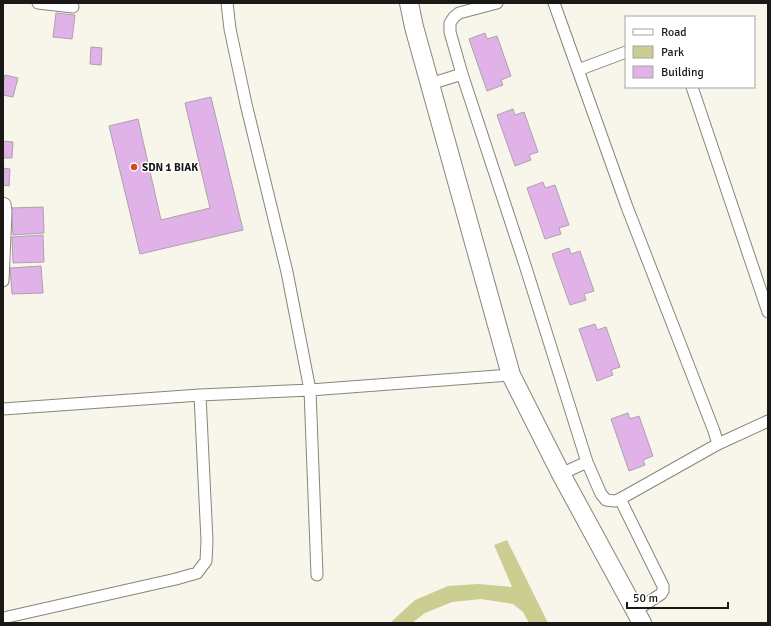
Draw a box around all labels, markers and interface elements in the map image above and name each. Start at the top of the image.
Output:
legend [625,16,755,88]
text: Road [661,25,687,40]
text: Park [661,45,684,60]
text: Building [661,65,704,80]
place label: SDN 1 BIAK [142,161,198,174]
marker: SDN 1 BIAK [129,162,139,172]
scale bar [627,584,728,610]
text: 50 m [633,591,658,606]

